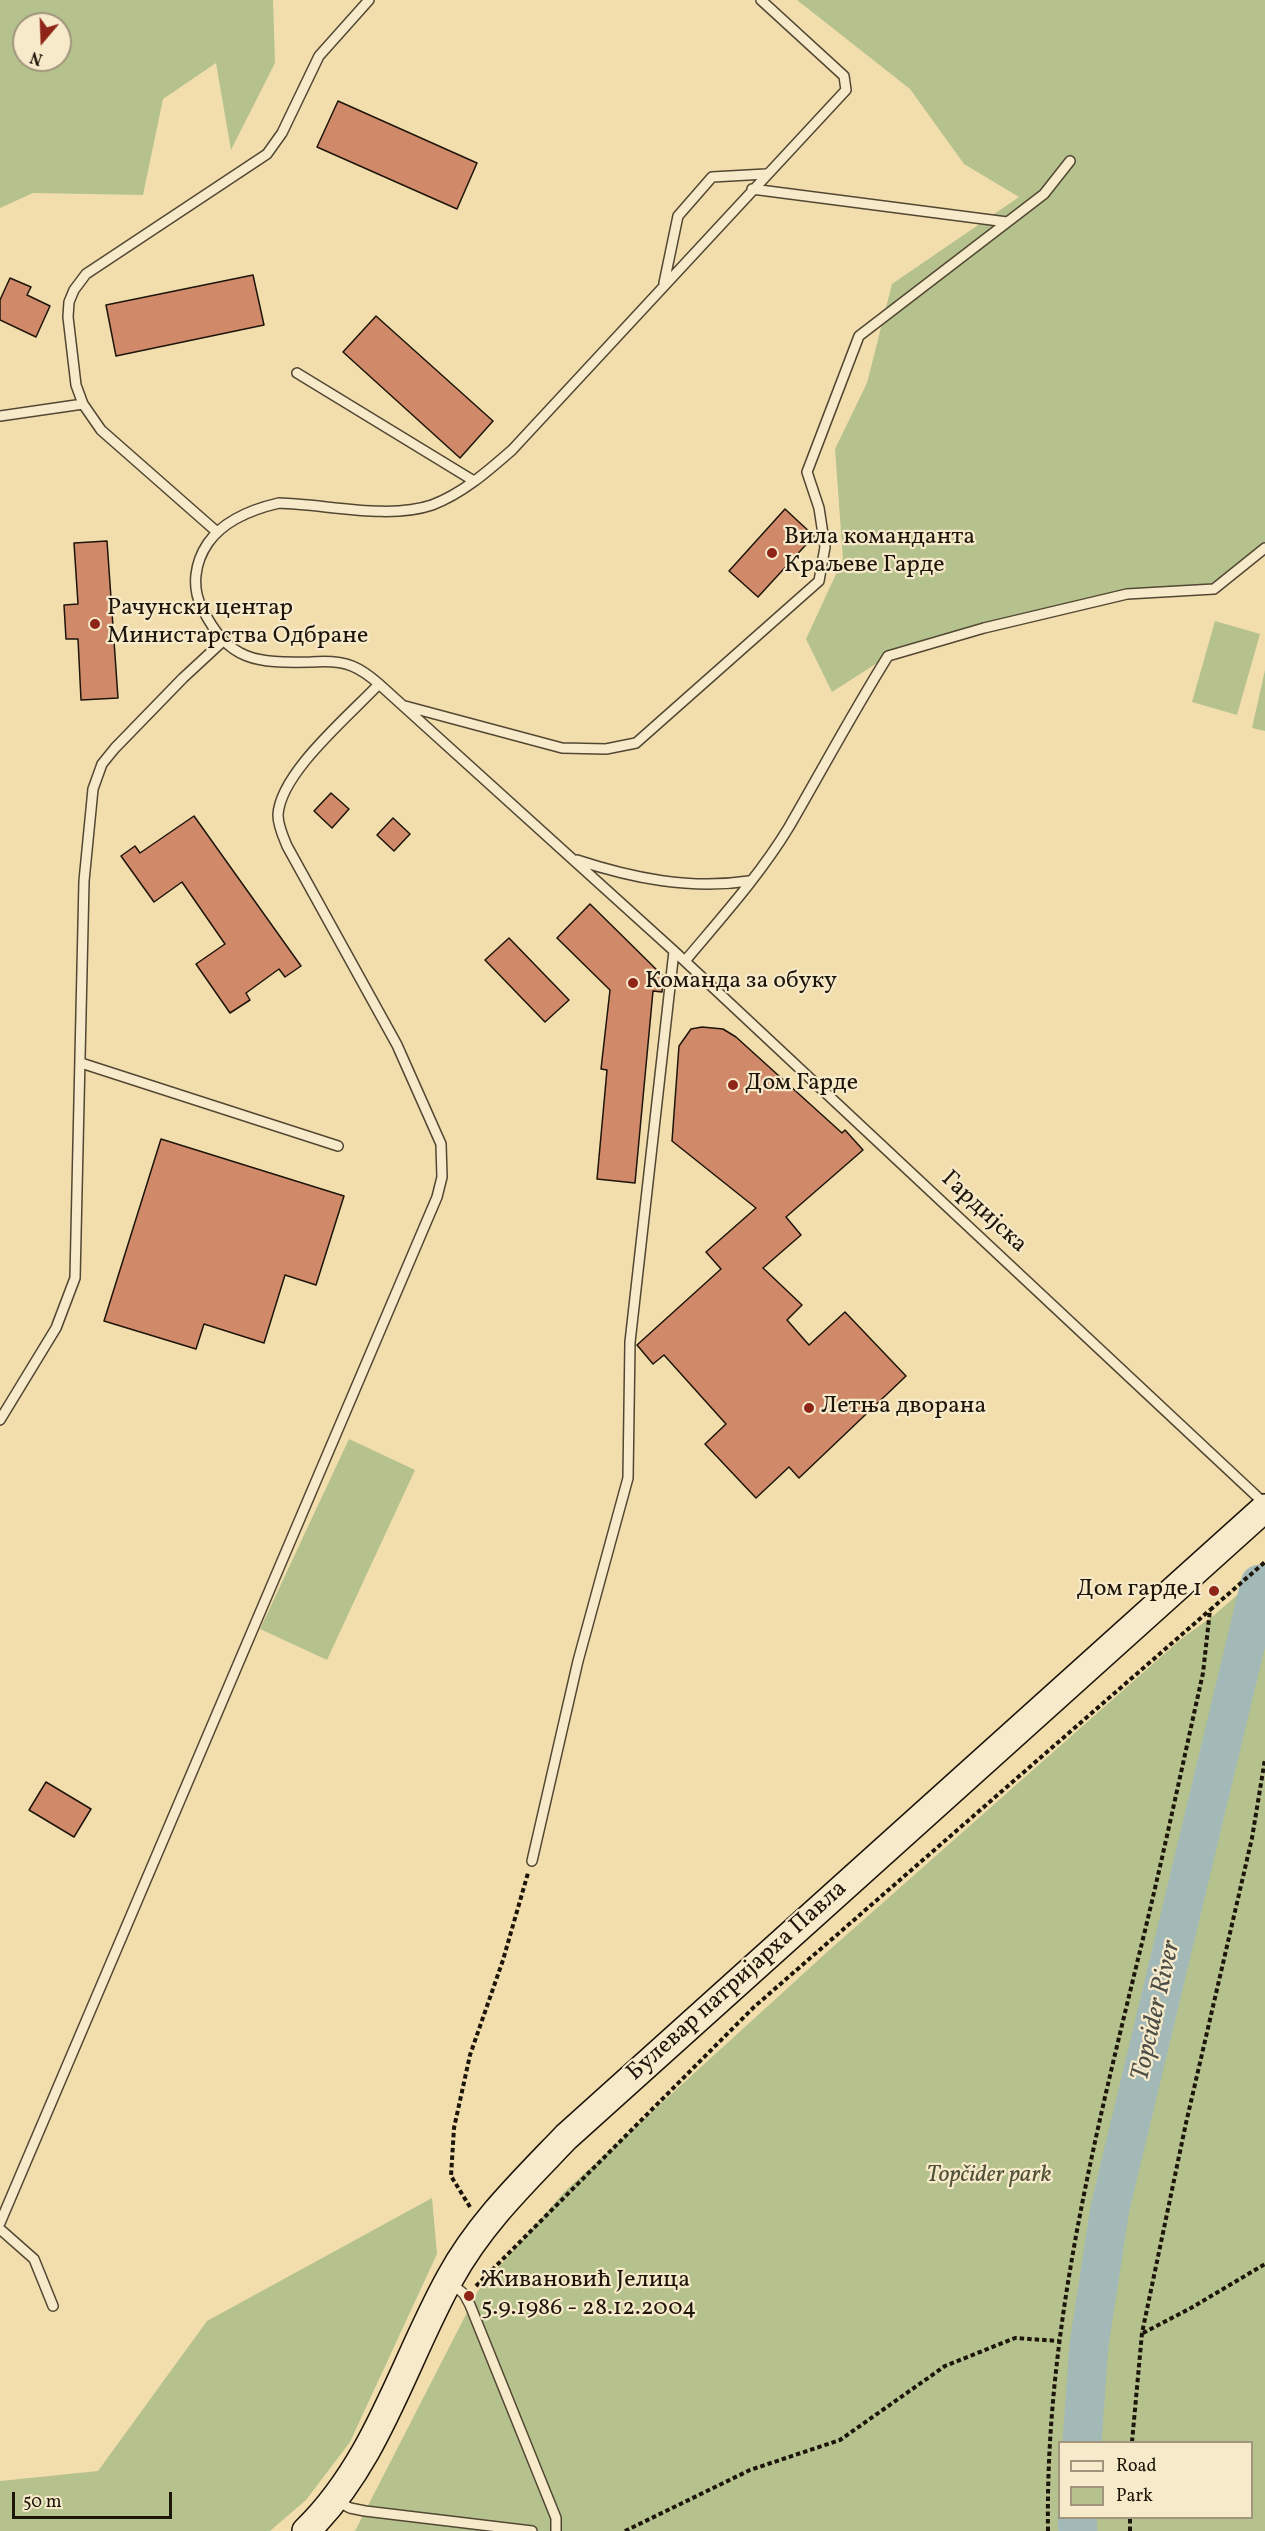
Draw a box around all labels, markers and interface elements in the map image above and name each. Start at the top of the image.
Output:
north arrow [12,12,72,72]
text: N [28,45,46,69]
place label: Вила команданта Краљеве Гарде [784,525,975,581]
marker: Вила команданта Краљеве Гарде [765,546,779,560]
place label: Рачунски центар Министарства Одбране [107,596,368,652]
marker: Рачунски центар Министарства Одбране [88,617,102,631]
place label: Команда за обуку [645,969,837,997]
marker: Команда за обуку [626,976,640,990]
place label: Дом Гарде [745,1071,858,1099]
marker: Дом Гарде [726,1078,740,1092]
street label: Гардијска [934,1166,1032,1260]
place label: Летња дворана [821,1394,986,1422]
marker: Летња дворана [802,1401,816,1415]
place label: Дом гарде 1 [1076,1577,1202,1605]
marker: Дом гарде 1 [1207,1584,1221,1598]
street label: Булевар патријарха Павла [622,1876,854,2088]
water label: Topcider River [1127,1938,1189,2084]
park label: Topčider park [927,2163,1051,2191]
place label: Живановић Јелица 5.9.1986 - 28.12.2004 [481,2268,696,2324]
marker: Живановић Јелица 5.9.1986 - 28.12.2004 [462,2289,476,2303]
legend [1058,2441,1253,2519]
text: Road [1116,2454,1157,2479]
scale bar [15,2480,176,2518]
text: Park [1116,2484,1153,2509]
text: 50 m [23,2490,62,2515]

